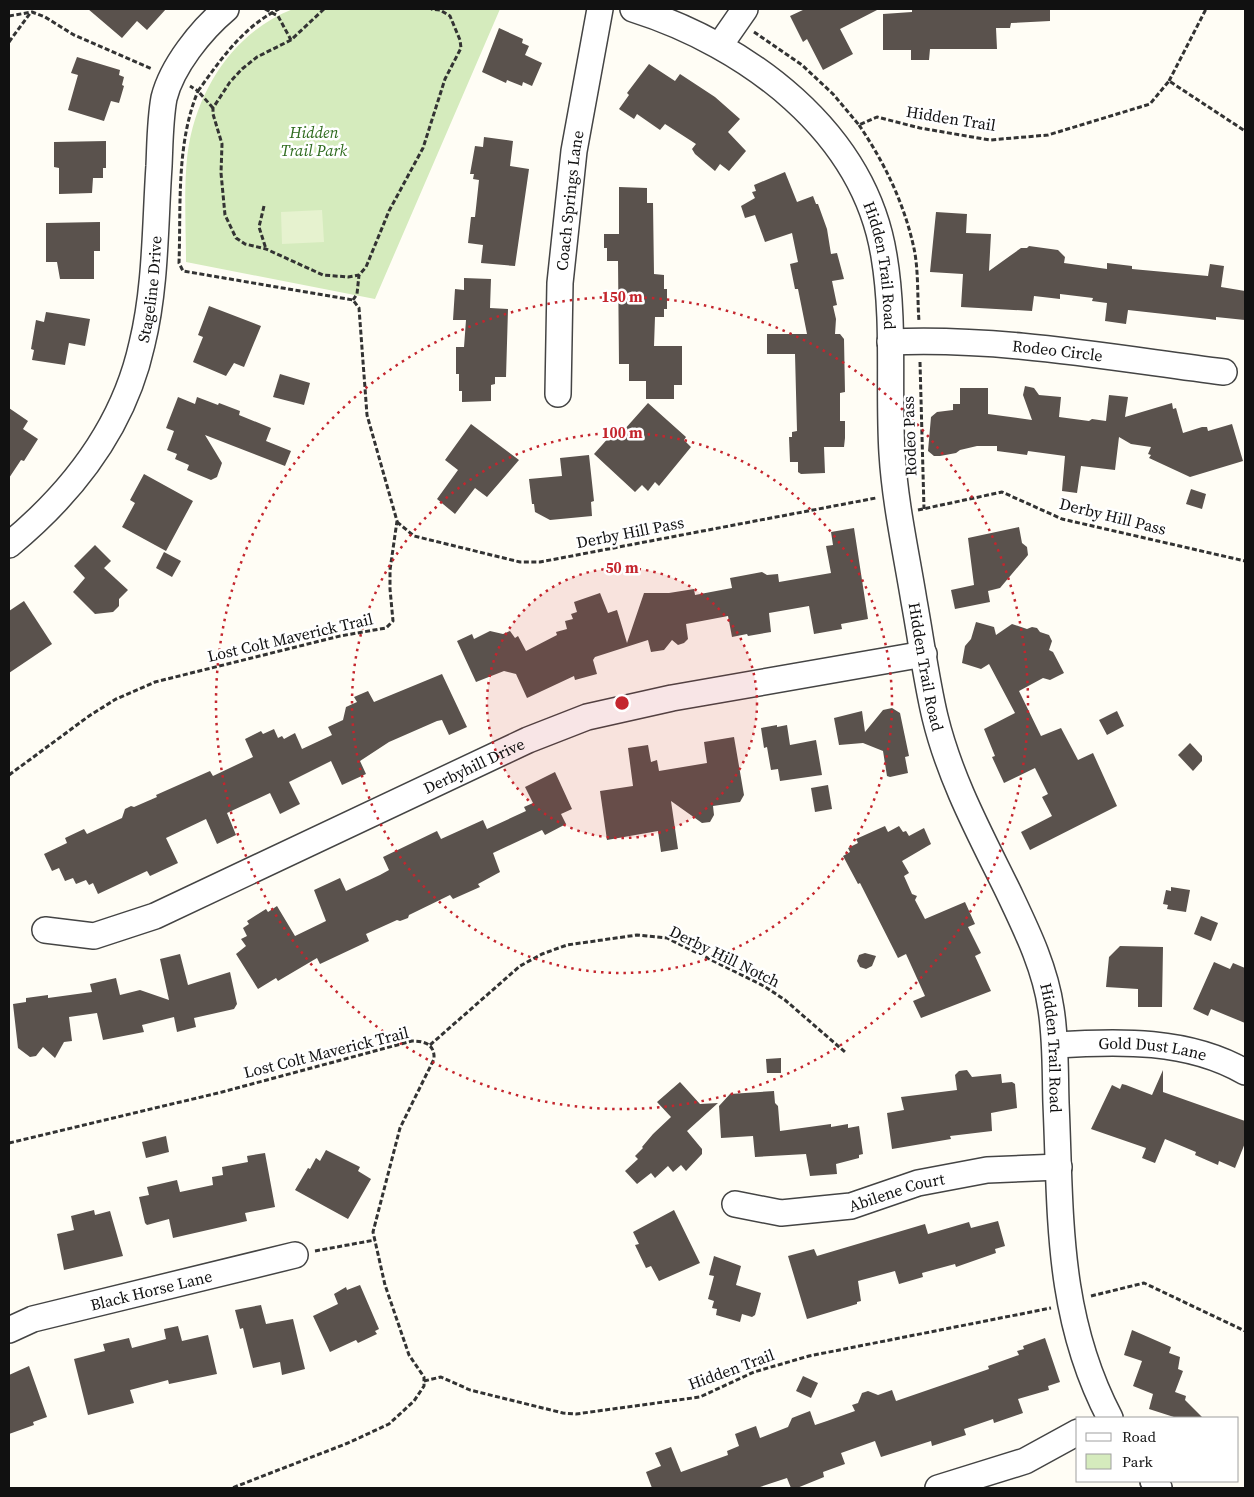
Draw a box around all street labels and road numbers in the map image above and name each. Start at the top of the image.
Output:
street label: Hidden Trail [905,100,998,136]
street label: Coach Springs Lane [550,129,589,272]
street label: Hidden Trail Road [858,198,901,330]
street label: Stageline Drive [132,235,166,345]
street label: Rodeo Circle [1011,334,1104,366]
street label: Rodeo Pass [897,395,921,476]
street label: Derby Hill Pass [1057,492,1169,540]
street label: Derby Hill Pass [574,511,686,553]
street label: Hidden Trail Road [903,601,949,734]
street label: Lost Colt Maverick Trail [205,607,375,667]
street label: Derbyhill Drive [420,732,528,799]
street label: Derby Hill Notch [666,920,784,992]
street label: Hidden Trail Road [1035,980,1067,1113]
street label: Lost Colt Maverick Trail [241,1021,411,1083]
street label: Gold Dust Lane [1098,1032,1210,1066]
street label: Abilene Court [846,1167,947,1217]
street label: Black Horse Lane [88,1265,214,1316]
street label: Hidden Trail [685,1343,777,1395]

